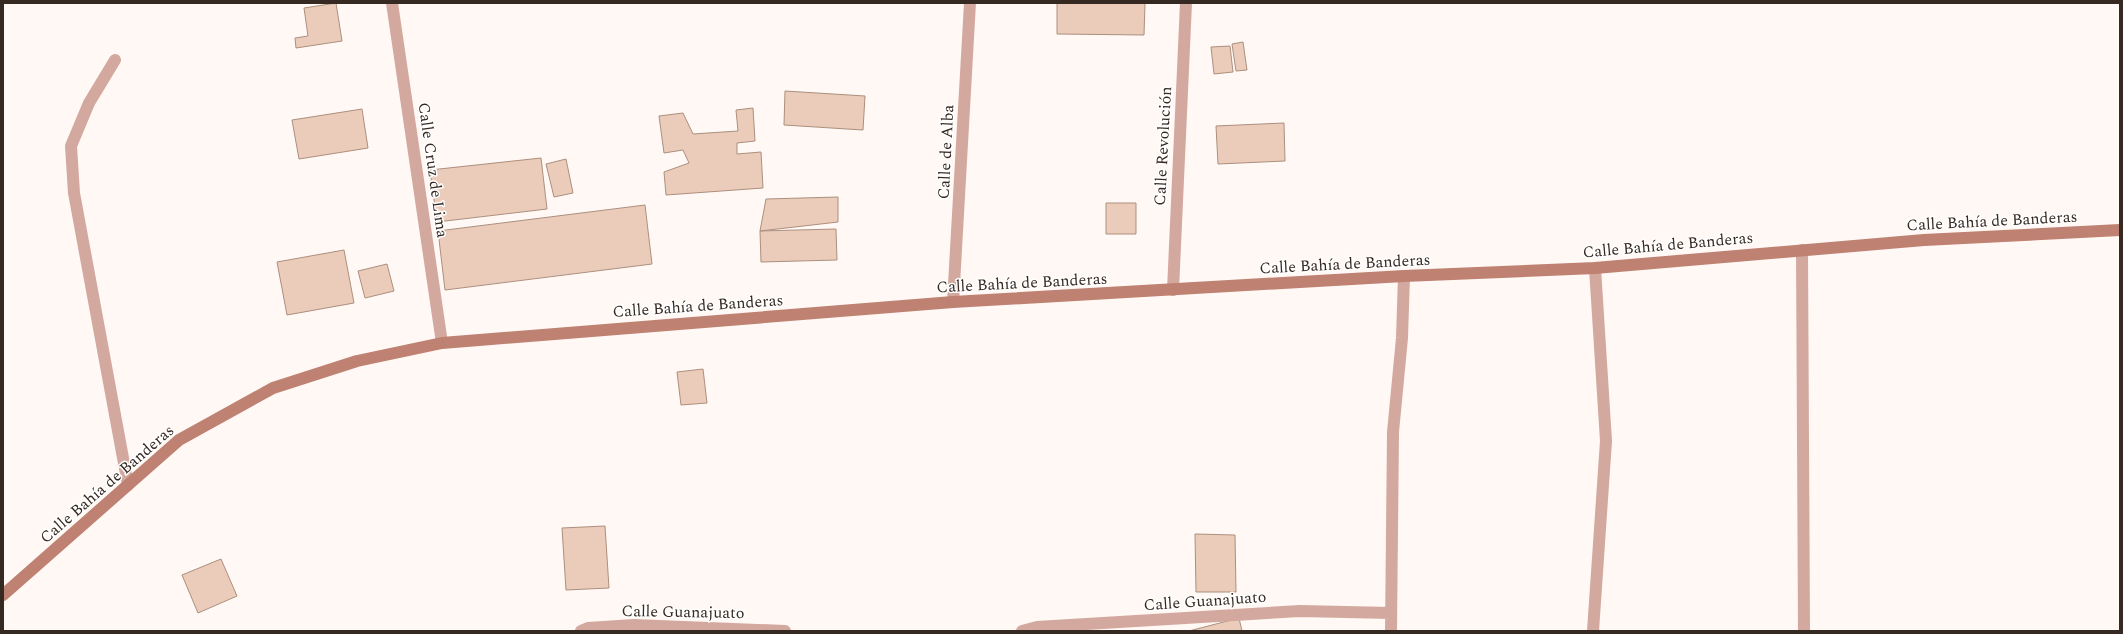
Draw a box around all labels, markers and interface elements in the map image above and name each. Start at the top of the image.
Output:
street label: Calle Revolución [1148,86,1178,206]
street label: Calle Cruz de Lima [412,101,454,239]
street label: Calle de Alba [932,104,960,200]
street label: Calle Bahía de Banderas [1906,205,2078,237]
street label: Calle Bahía de Banderas [1582,226,1754,264]
street label: Calle Bahía de Banderas [1259,248,1431,280]
street label: Calle Bahía de Banderas [936,267,1108,299]
street label: Calle Bahía de Banderas [612,288,784,324]
street label: Calle Bahía de Banderas [35,419,179,549]
street label: Calle Guanajuato [1143,585,1267,617]
street label: Calle Guanajuato [621,599,745,625]

